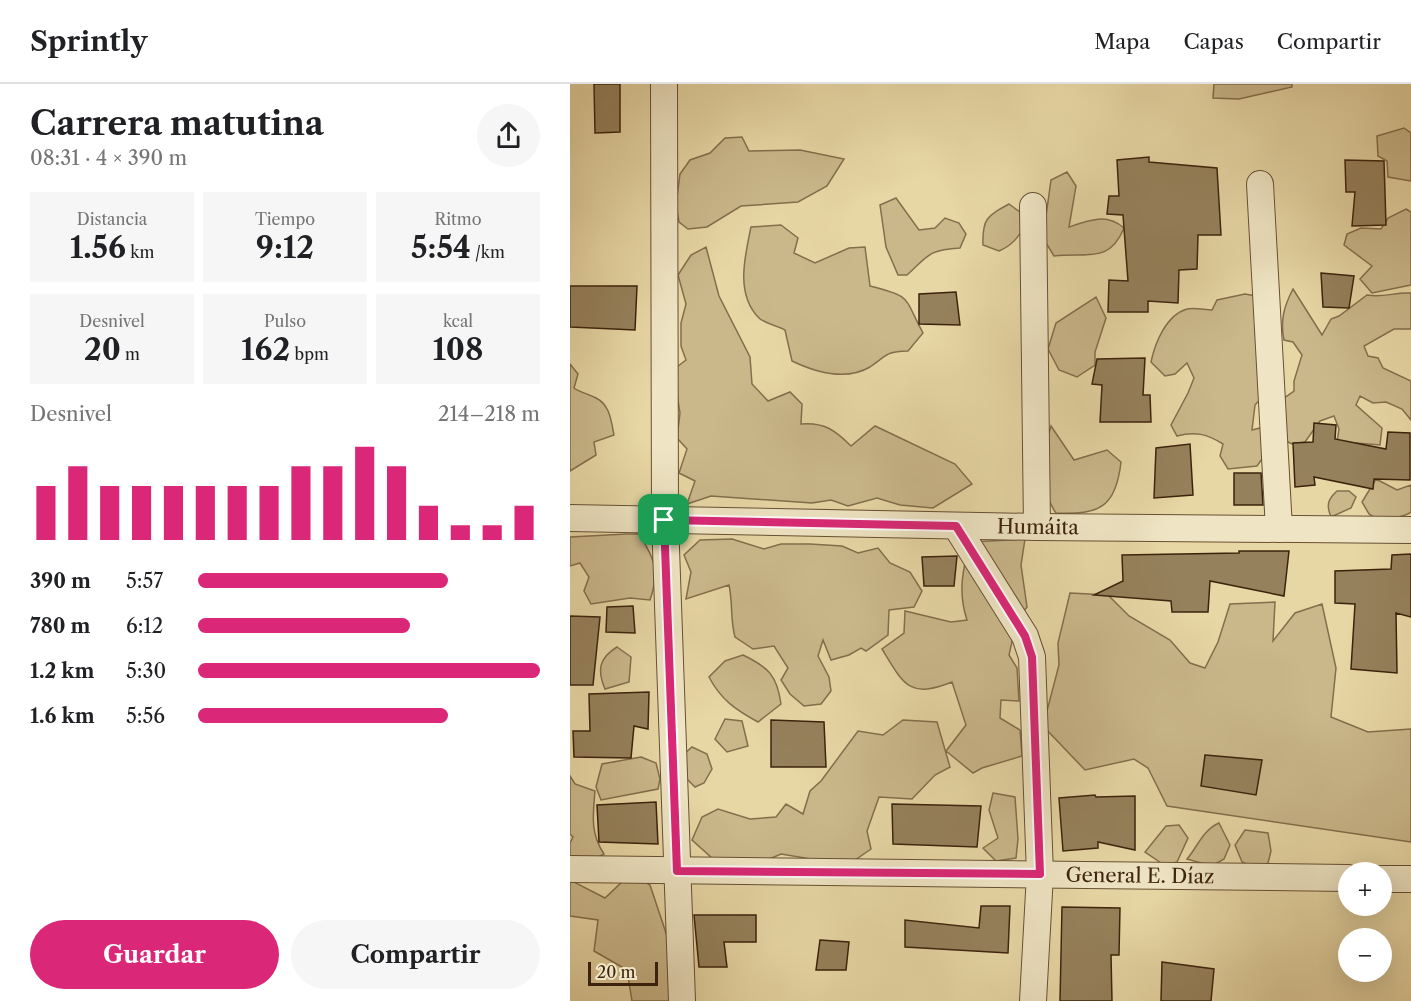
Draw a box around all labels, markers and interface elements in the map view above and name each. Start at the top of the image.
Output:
text: Sprintly [30,24,147,58]
text: Mapa [1094,29,1150,54]
text: Capas [1183,29,1244,54]
text: Compartir [1277,29,1381,54]
text: Carrera matutina [30,103,324,144]
button: share [477,104,540,167]
text: 08:31 · 4 × 390 m [30,146,187,170]
text: Distancia [77,209,147,229]
text: Tiempo [255,209,315,229]
text: Ritmo [435,209,481,229]
text: 1.56 [70,229,126,266]
text: 9:12 [256,229,314,266]
text: 5:54 [411,229,471,266]
text: km [126,242,154,262]
text: /km [471,242,505,262]
text: Desnivel [79,311,145,331]
text: Pulso [264,311,306,331]
text: kcal [443,311,473,331]
text: 20 [84,331,121,368]
text: 162 [241,331,290,368]
text: 108 [433,331,483,368]
text: m [121,344,140,364]
text: bpm [290,344,329,364]
text: Desnivel [30,402,112,426]
text: 214–218 m [438,402,540,426]
pin [638,494,689,545]
icon: arrive [647,503,680,536]
street label: Humáita [997,514,1079,539]
text: 390 m [30,569,91,593]
text: 5:57 [126,569,163,593]
text: 780 m [30,614,90,638]
text: 6:12 [126,614,163,638]
text: 1.2 km [30,659,94,683]
text: 5:30 [126,659,166,683]
text: 1.6 km [30,704,95,728]
text: 5:56 [126,704,165,728]
map controls [1338,862,1392,982]
button: + [1338,862,1392,916]
street label: General E. Díaz [1065,863,1215,888]
button: Guardar [30,920,279,989]
button: Compartir [291,920,540,989]
button: − [1338,928,1392,982]
scale bar [588,959,658,986]
text: 20 m [597,962,636,982]

